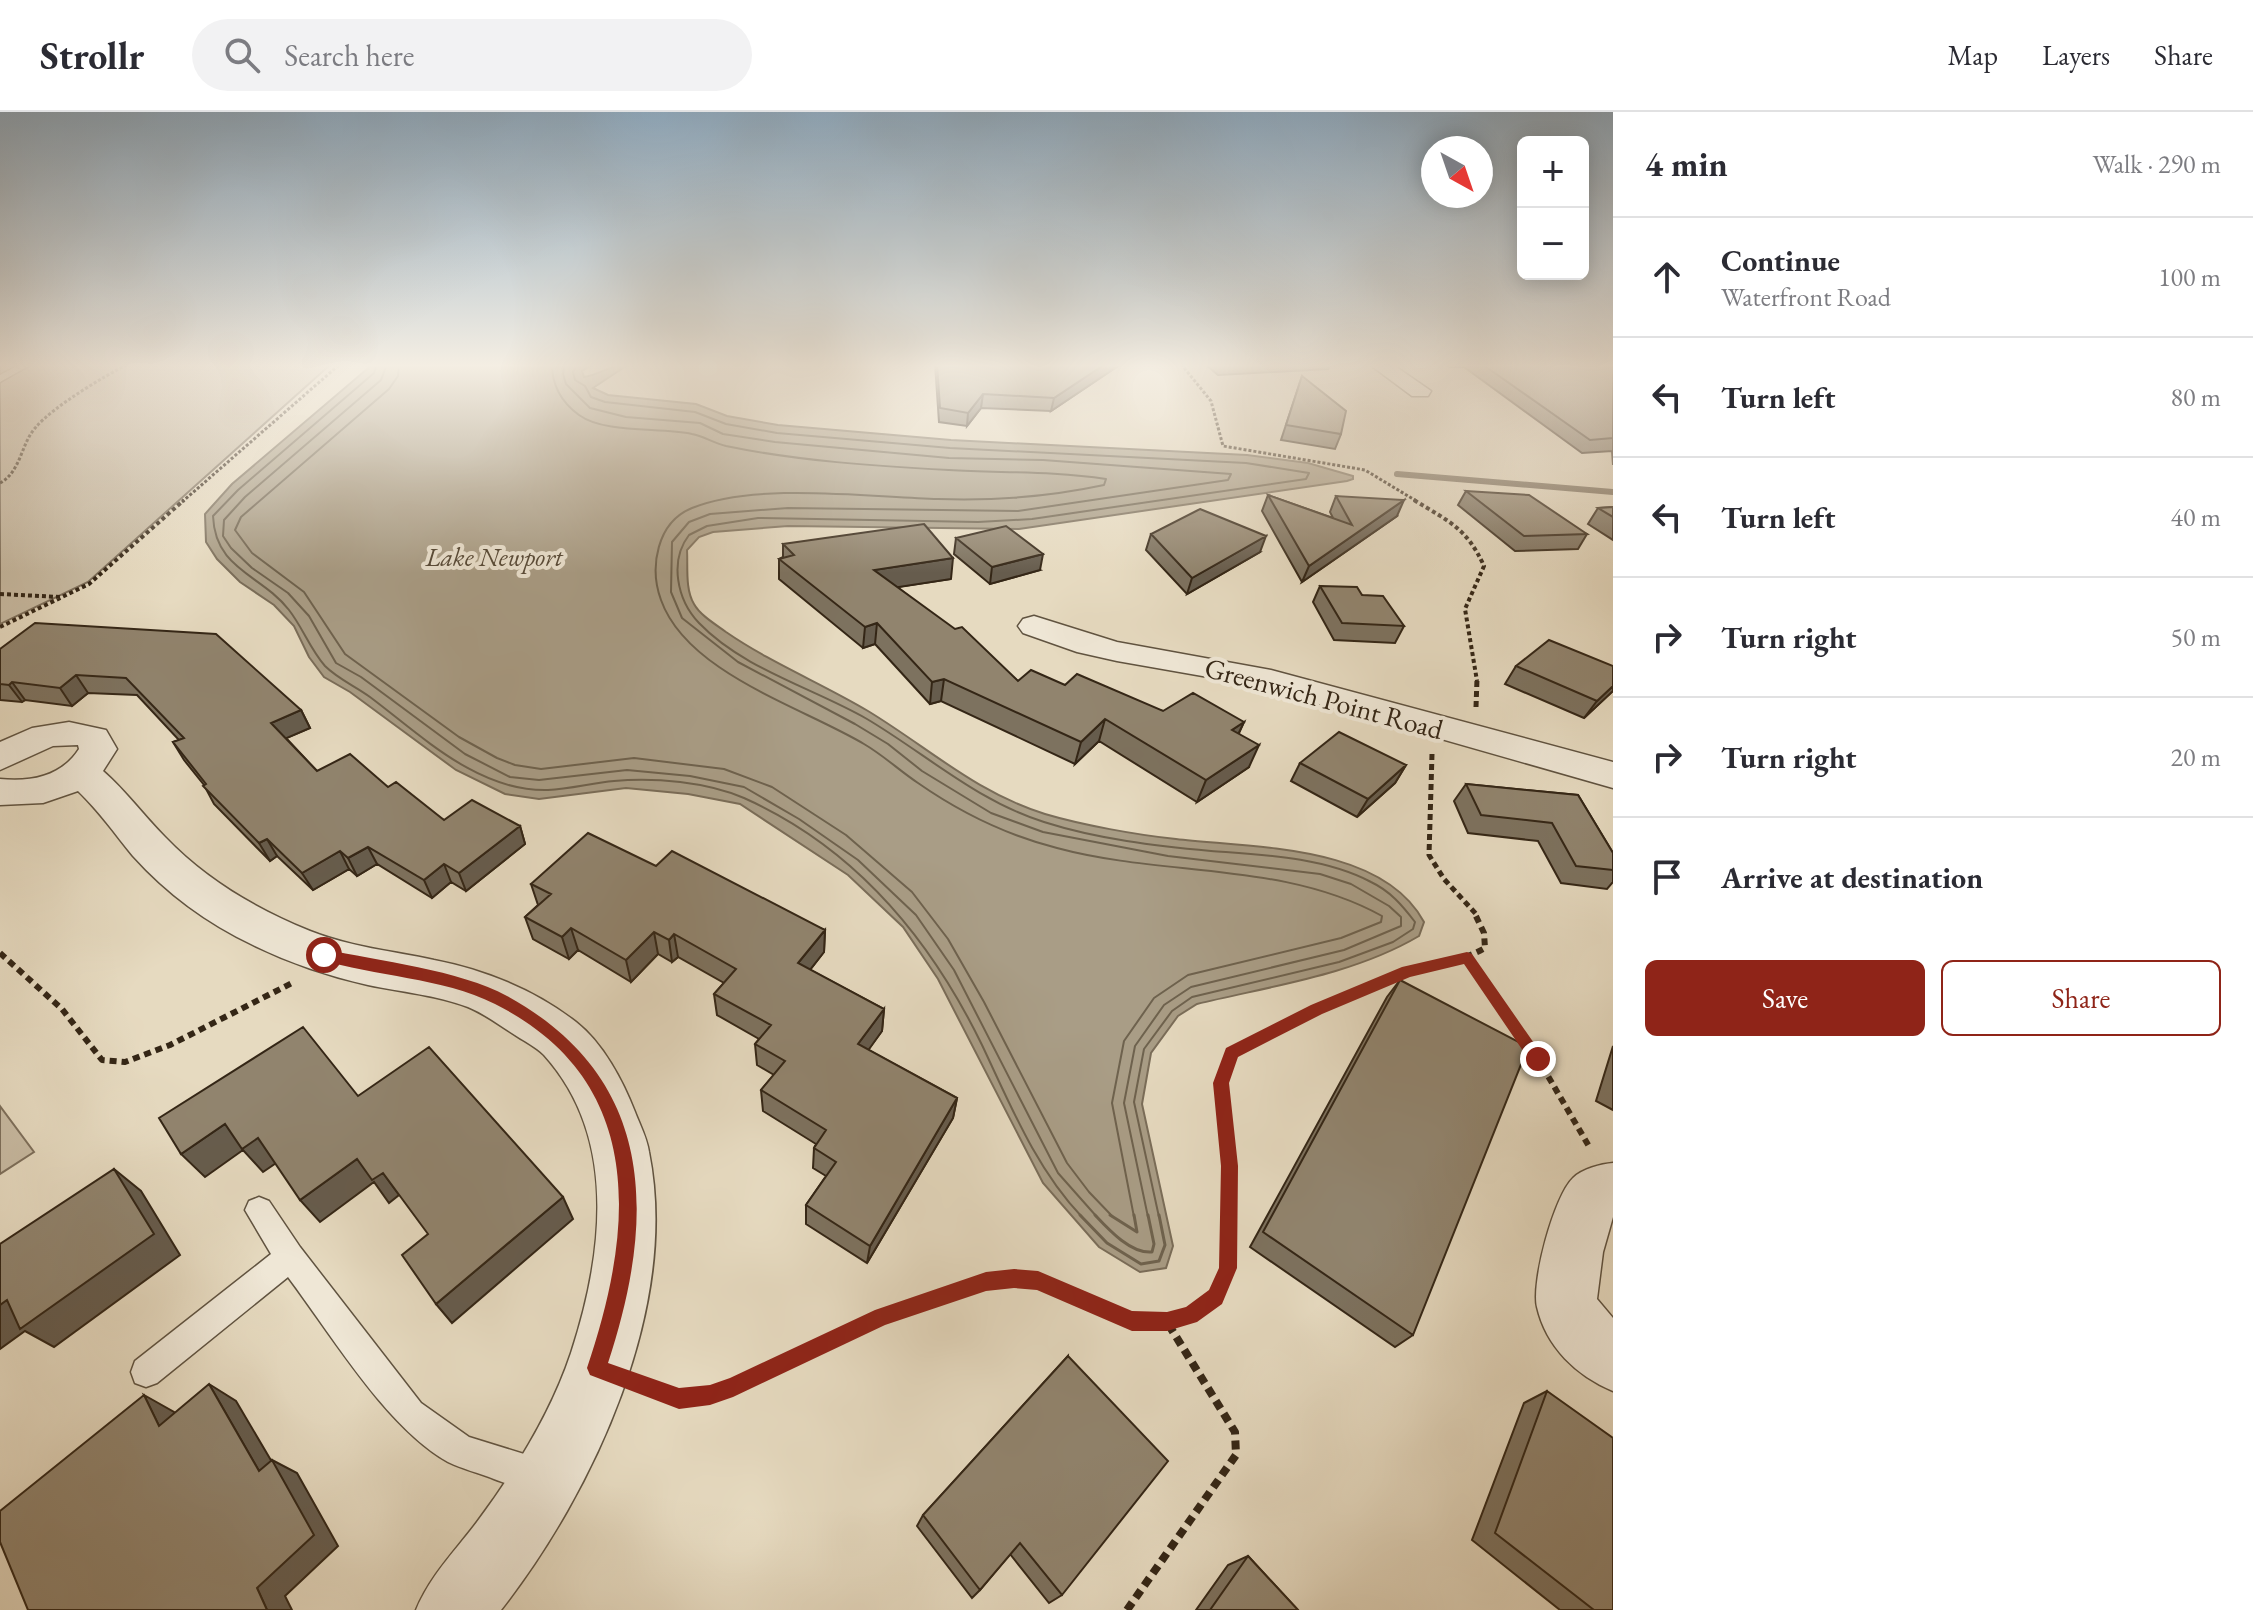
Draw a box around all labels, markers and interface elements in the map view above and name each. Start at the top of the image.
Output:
search box [192,19,752,91]
text: Strollr [40,31,144,80]
icon: search [220,33,264,77]
text: Search here [284,36,414,75]
text: Map [1948,37,1998,73]
text: Layers [2042,37,2110,73]
text: Share [2154,37,2213,73]
north arrow [1421,136,1493,208]
map controls [1517,136,1589,280]
button: + [1517,136,1589,208]
text: 4 min [1645,142,1728,186]
text: Walk · 290 m [2093,147,2221,181]
button: − [1517,208,1589,280]
text: Continue [1721,241,1840,280]
icon: ahead [1645,255,1689,299]
text: 100 m [2158,260,2221,294]
text: Waterfront Road [1721,280,1891,314]
icon: left [1645,375,1689,419]
text: Turn left [1721,378,1835,417]
text: 80 m [2171,380,2221,414]
icon: left [1645,495,1689,539]
text: Turn left [1721,498,1835,537]
text: 40 m [2171,500,2221,534]
water label: Lake Newport [424,540,564,574]
icon: right [1645,615,1689,659]
text: Turn right [1721,618,1857,657]
text: 50 m [2171,620,2221,654]
street label: Greenwich Point Road [1201,649,1448,747]
icon: right [1645,735,1689,779]
text: Turn right [1721,738,1857,777]
text: 20 m [2171,740,2221,774]
icon: arrive [1645,855,1689,899]
text: Arrive at destination [1721,858,1983,897]
route start [306,937,342,973]
button: Save [1645,960,1925,1036]
button: Share [1941,960,2221,1036]
route end [1520,1041,1556,1077]

